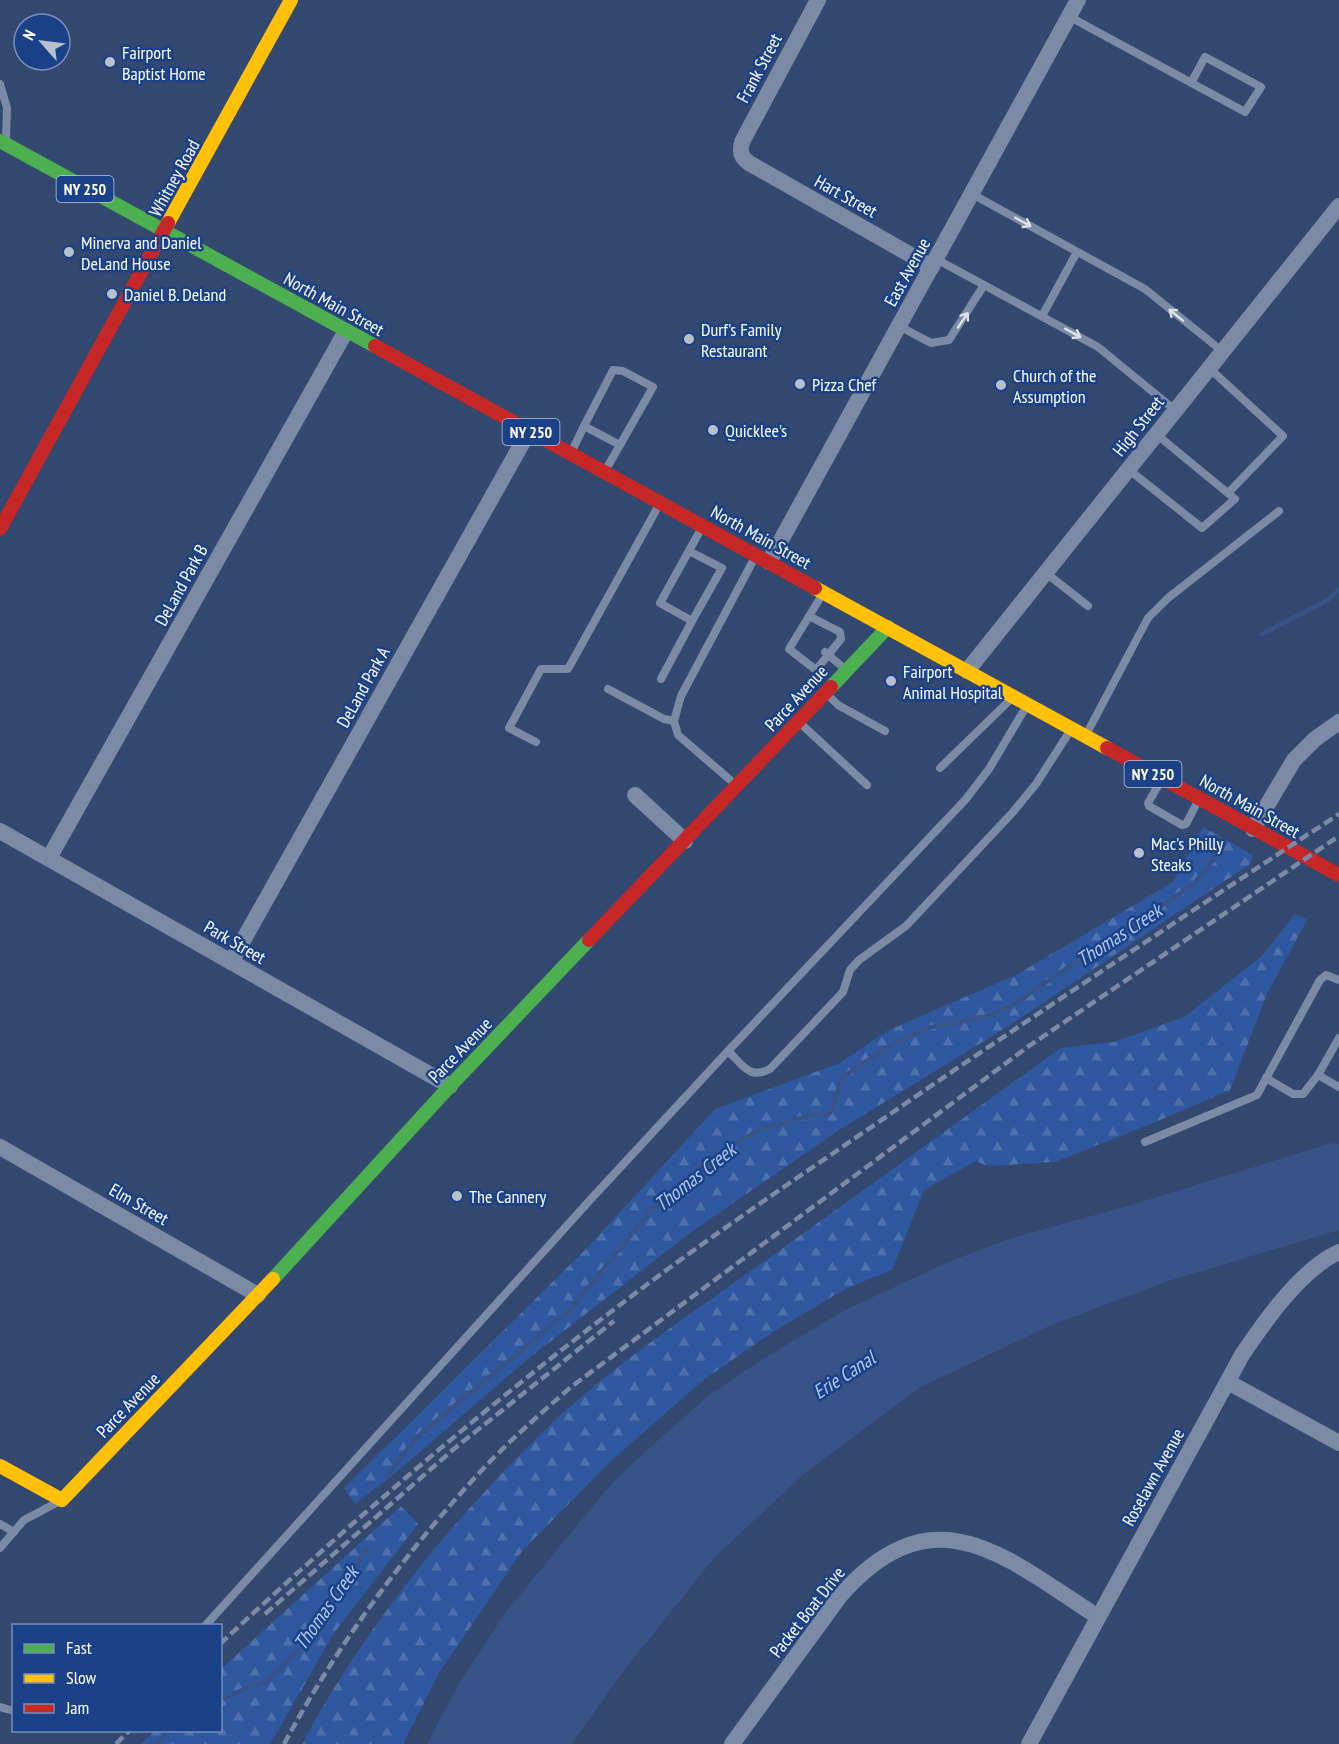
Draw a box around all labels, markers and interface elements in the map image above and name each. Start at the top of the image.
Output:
north arrow [12,12,72,72]
text: N [18,26,40,43]
street label: Frank Street [731,29,787,107]
place label: Fairport Baptist Home [122,41,206,85]
marker: Fairport Baptist Home [103,55,117,69]
street label: Whitney Road [143,135,205,221]
street label: Hart Street [811,169,881,223]
road number: NY 250 [56,176,113,202]
one-way arrow [1014,216,1031,228]
place label: Minerva and Daniel DeLand House [81,231,202,275]
street label: East Avenue [879,234,935,310]
marker: Minerva and Daniel DeLand House [62,245,76,259]
street label: North Main Street [280,267,388,341]
place label: Daniel B. Deland [124,283,226,306]
marker: Daniel B. Deland [105,287,119,301]
one-way arrow [1168,309,1184,322]
one-way arrow [957,312,969,329]
place label: Durf's Family Restaurant [701,318,782,362]
one-way arrow [1063,328,1081,339]
marker: Durf's Family Restaurant [682,332,696,346]
place label: Church of the Assumption [1013,364,1096,408]
place label: Pizza Chef [812,373,878,396]
marker: Pizza Chef [793,377,807,391]
marker: Church of the Assumption [994,378,1008,392]
street label: High Street [1107,391,1169,461]
road number: NY 250 [502,419,560,445]
place label: Quicklee's [725,419,787,442]
marker: Quicklee's [706,423,720,437]
street label: North Main Street [707,500,815,574]
street label: DeLand Park B [149,540,213,630]
street label: DeLand Park A [331,642,395,731]
street label: Parce Avenue [760,660,832,736]
place label: Fairport Animal Hospital [903,660,1003,704]
marker: Fairport Animal Hospital [884,674,898,688]
road number: NY 250 [1124,761,1182,787]
street label: North Main Street [1196,769,1304,843]
place label: Mac's Philly Steaks [1151,832,1224,876]
marker: Mac's Philly Steaks [1132,846,1146,860]
water label: Thomas Creek [1071,896,1169,972]
street label: Park Street [200,915,270,969]
street label: Parce Avenue [423,1012,497,1088]
water label: Thomas Creek [649,1136,743,1217]
street label: Elm Street [105,1178,173,1230]
place label: The Cannery [469,1185,547,1208]
marker: The Cannery [450,1189,464,1203]
water label: Erie Canal [808,1344,882,1405]
street label: Parce Avenue [91,1367,165,1443]
street label: Roselawn Avenue [1117,1424,1189,1530]
water label: Thomas Creek [288,1559,366,1655]
street label: Packet Boat Drive [764,1562,850,1662]
legend [12,1624,222,1732]
text: Fast [66,1636,92,1659]
text: Slow [66,1666,97,1689]
text: Jam [65,1696,89,1719]

